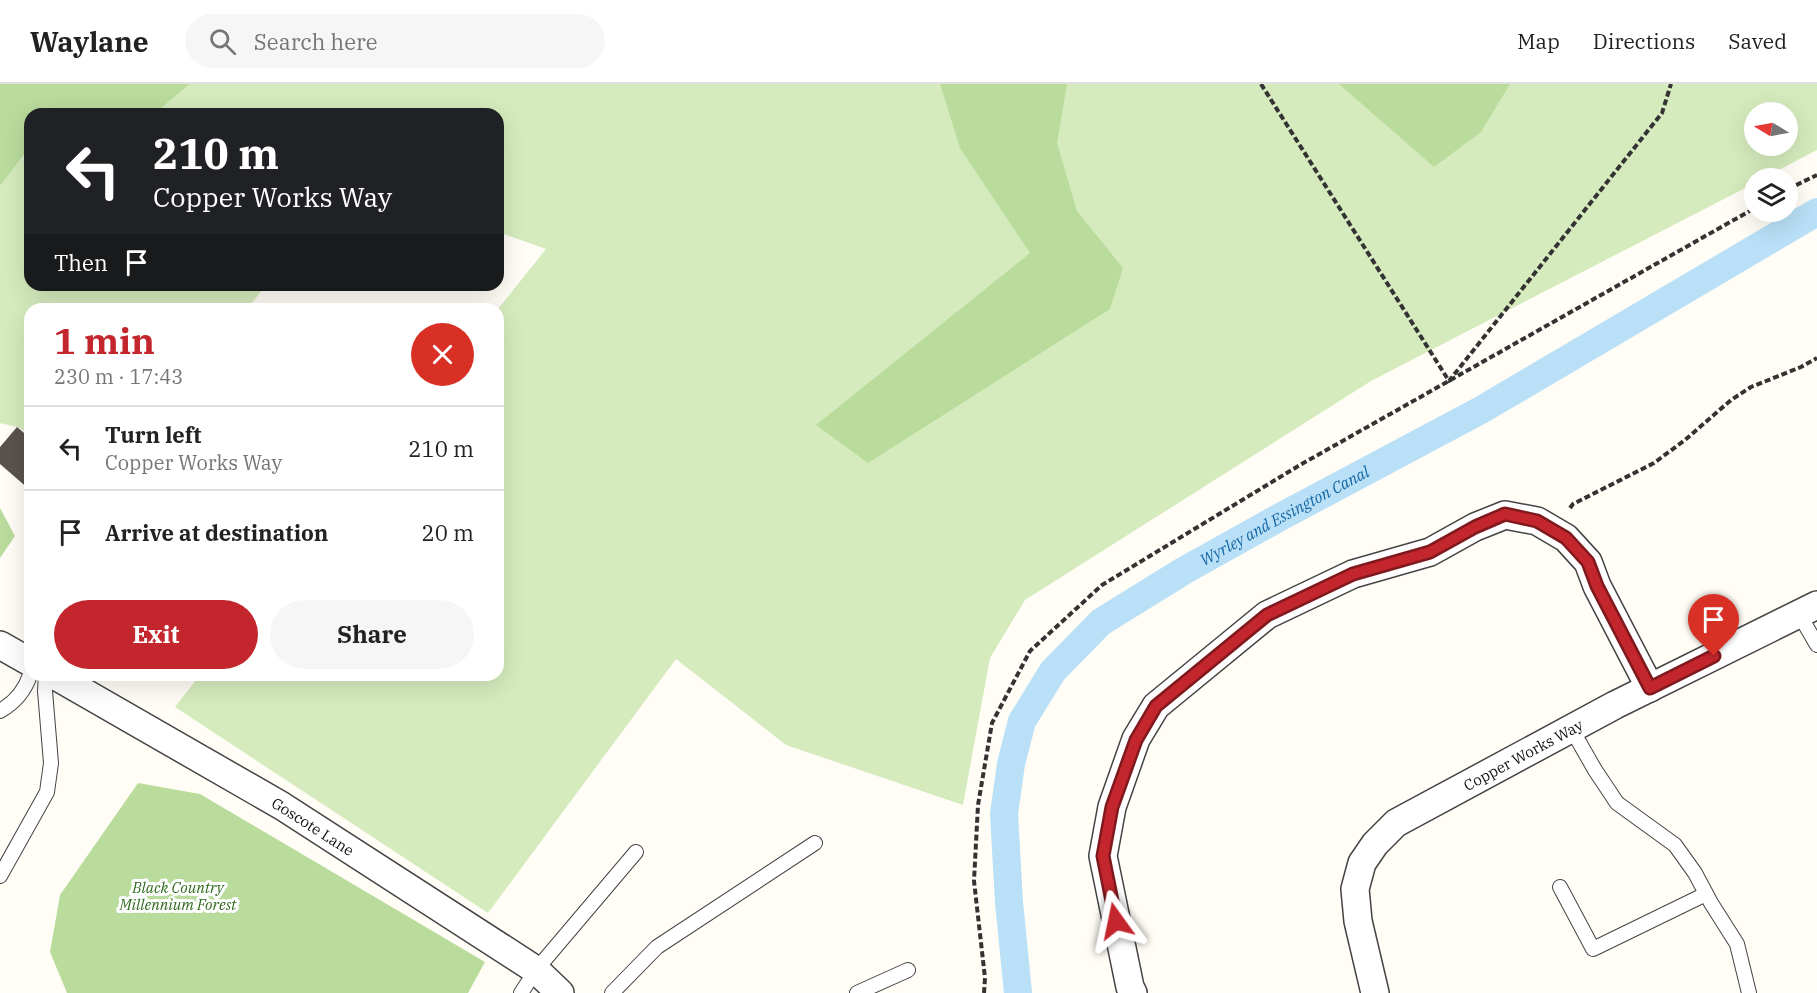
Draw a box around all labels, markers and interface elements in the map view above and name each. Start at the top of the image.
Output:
search box [185,14,605,68]
text: Waylane [30,23,149,60]
icon: search [206,25,239,58]
text: Search here [254,27,378,56]
text: Map [1517,27,1560,55]
text: Directions [1593,27,1695,55]
text: Saved [1728,27,1787,55]
north arrow [1744,102,1798,156]
map controls [1744,102,1798,222]
text: 210 m [153,126,279,181]
icon: left [54,132,132,210]
button: layers [1744,168,1798,222]
text: Copper Works Way [153,179,392,214]
icon: arrive [120,246,153,279]
text: Then [54,248,108,277]
text: 1 min [54,317,155,364]
button: close [411,323,474,386]
text: 230 m · 17:43 [54,363,183,390]
text: Turn left [105,420,201,449]
icon: left [54,432,87,465]
text: 210 m [408,434,474,463]
text: Copper Works Way [105,449,282,476]
water label: Wyrley and Essington Canal [1196,461,1373,570]
icon: arrive [54,516,87,549]
text: Arrive at destination [105,518,328,547]
text: 20 m [422,518,474,547]
pin [1688,594,1739,656]
button: Exit [54,600,258,669]
button: Share [270,600,474,669]
icon: arrive [1697,603,1730,636]
street label: Copper Works Way [1460,715,1586,795]
street label: Goscote Lane [269,793,358,860]
park label: Black Country Millennium Forest [119,878,237,914]
position arrow [1084,889,1148,953]

